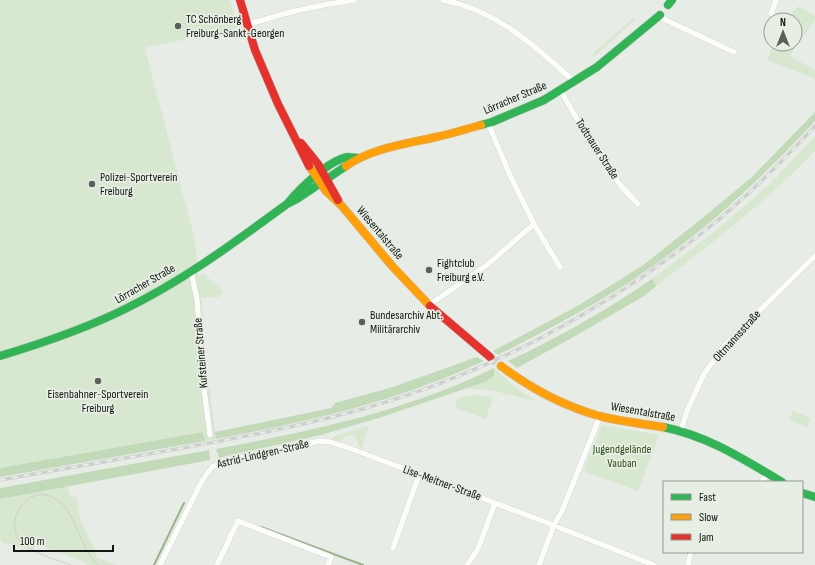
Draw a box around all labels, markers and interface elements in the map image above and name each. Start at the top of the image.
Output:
place label: TC Schönberg Freiburg-Sankt-Georgen [186,12,285,41]
north arrow [763,12,803,52]
text: N [780,16,786,29]
marker: TC Schönberg Freiburg-Sankt-Georgen [173,21,183,31]
street label: Lörracher Straße [481,78,549,118]
street label: Todtnauer Straße [572,116,622,182]
place label: Polizei-Sportverein Freiburg [100,170,177,199]
marker: Polizei-Sportverein Freiburg [87,179,97,189]
street label: Wiesentalstraße [353,203,407,263]
place label: Fightclub Freiburg e.V. [437,256,485,285]
street label: Lörracher Straße [112,261,178,307]
marker: Fightclub Freiburg e.V. [424,265,434,275]
street label: Oltmannsstraße [710,307,764,365]
place label: Bundesarchiv Abt. Militärarchiv [370,308,443,337]
street label: Kufsteiner Straße [190,317,212,389]
marker: Bundesarchiv Abt. Militärarchiv [357,317,367,327]
marker: Eisenbahner-Sportverein Freiburg [93,376,103,386]
place label: Eisenbahner-Sportverein Freiburg [47,387,149,416]
street label: Wiesentalstraße [609,399,677,425]
street label: Astrid-Lindgren-Straße [215,436,311,472]
park label: Jugendgelände Vauban [592,442,651,471]
street label: Lise-Meitner-Straße [401,462,483,504]
legend [663,481,803,553]
text: Fast [699,490,716,505]
text: Slow [699,510,718,525]
scale bar [14,527,113,553]
text: Jam [698,530,714,545]
text: 100 m [20,534,45,549]

